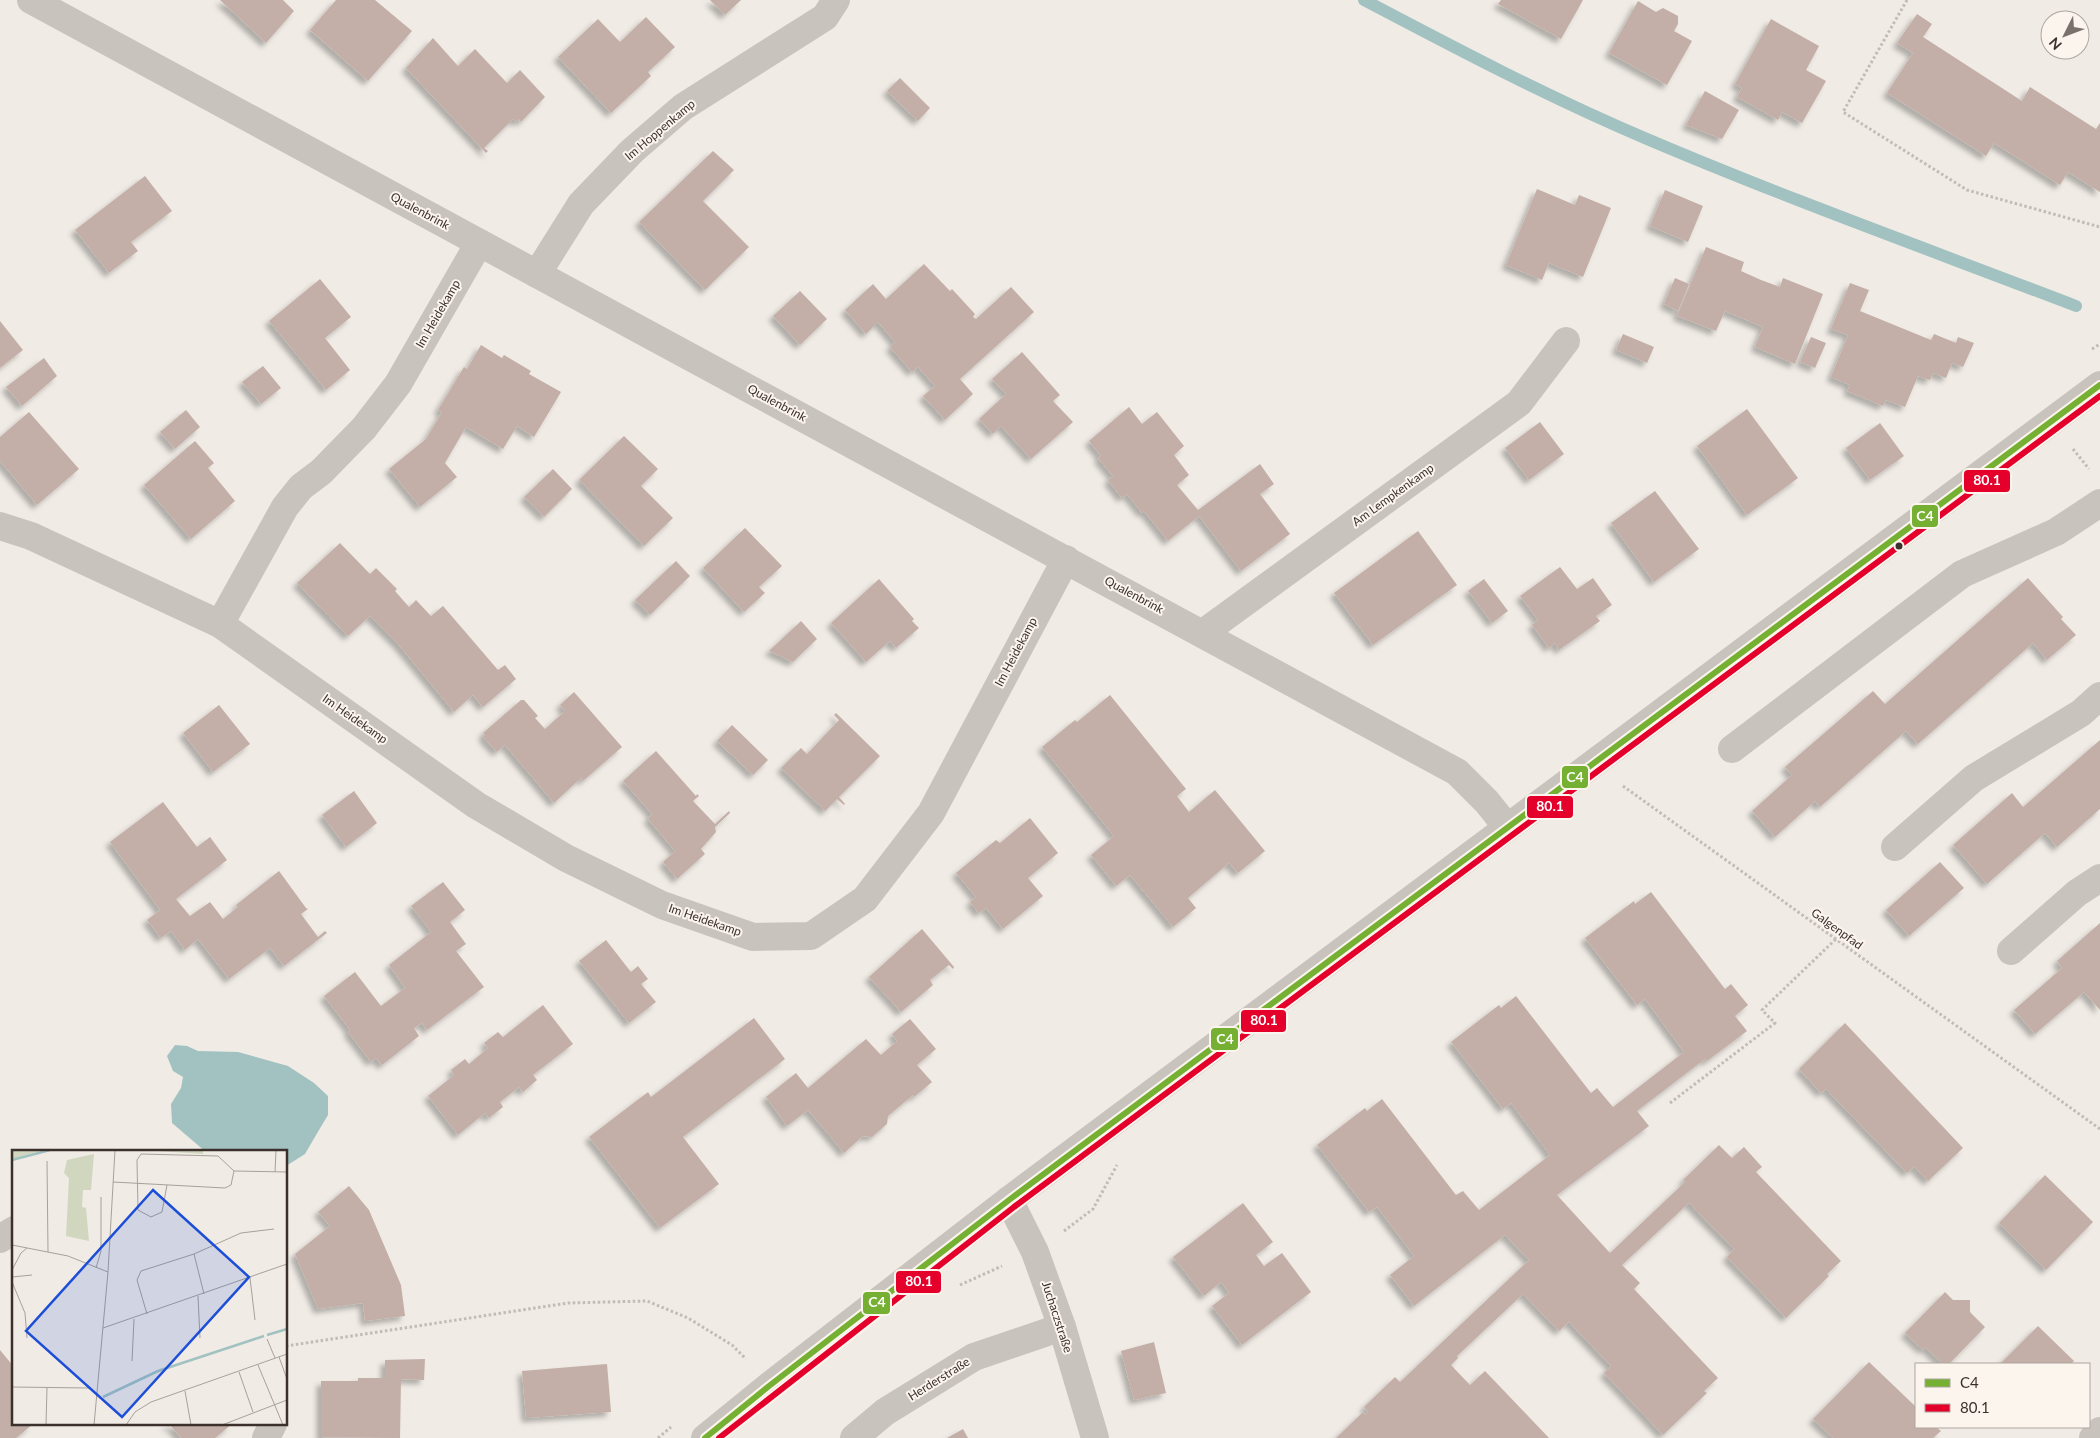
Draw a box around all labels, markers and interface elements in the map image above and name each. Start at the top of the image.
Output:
north arrow [2040,10,2090,60]
text: N [2045,34,2065,54]
street label: Im Hoppenkamp [621,96,698,163]
street label: Qualenbrink [388,189,453,233]
street label: Im Heidekamp [412,277,463,350]
street label: Qualenbrink [745,381,810,425]
street label: Am Lempkenkamp [1349,460,1437,529]
line badge: 80.1 [1963,469,2011,493]
text: 80.1 [1973,471,2001,488]
line badge: C4 [1911,504,1939,528]
text: C4 [1916,507,1934,524]
unlabelled marker [1894,541,1904,551]
street label: Qualenbrink [1102,573,1167,617]
street label: Im Heidekamp [991,614,1040,689]
street label: Im Heidekamp [320,691,391,747]
line badge: C4 [1561,765,1589,789]
text: C4 [1566,768,1584,785]
line badge: 80.1 [1526,795,1574,819]
text: 80.1 [1536,797,1564,814]
street label: Im Heidekamp [667,900,744,939]
street label: Galgenpfad [1809,905,1866,952]
line badge: 80.1 [1240,1009,1287,1033]
text: 80.1 [1250,1011,1278,1028]
line badge: C4 [1210,1027,1239,1051]
text: C4 [1216,1030,1234,1047]
inset map [12,1150,288,1426]
line badge: 80.1 [895,1270,942,1294]
text: 80.1 [905,1272,933,1289]
street label: Juchaczstraße [1039,1279,1076,1354]
line badge: C4 [862,1291,891,1315]
text: C4 [868,1293,886,1310]
street label: Herderstraße [905,1354,972,1403]
legend [1915,1363,2090,1428]
text: C4 [1960,1373,1979,1391]
text: 80.1 [1960,1398,1990,1416]

